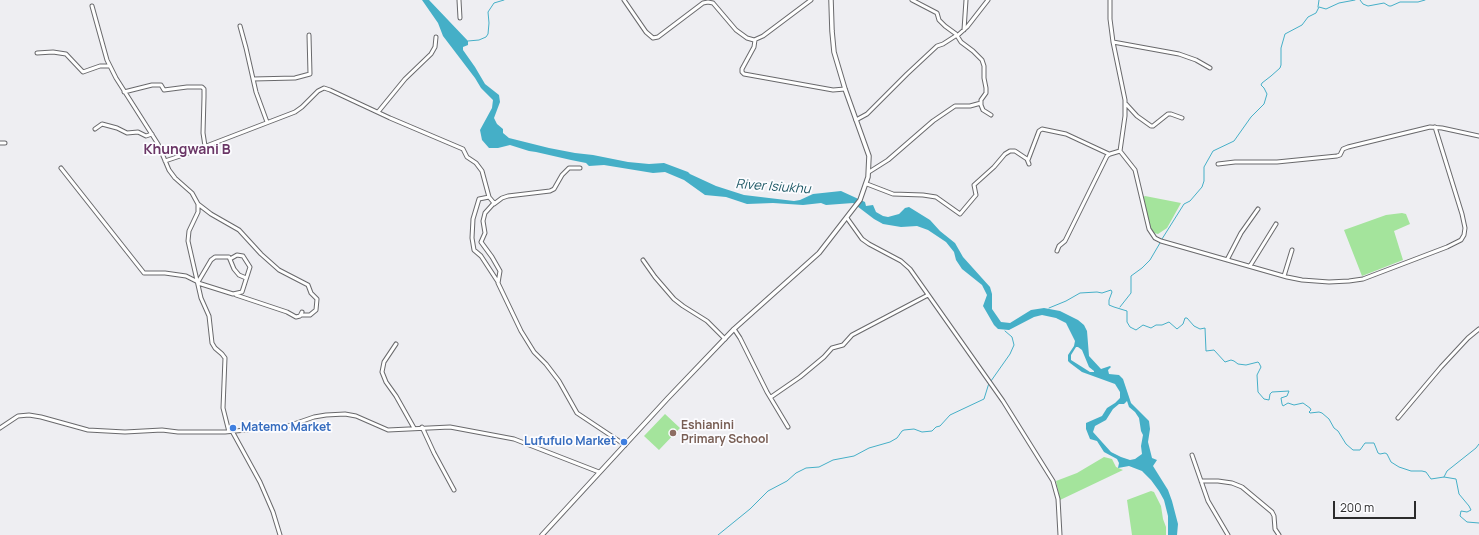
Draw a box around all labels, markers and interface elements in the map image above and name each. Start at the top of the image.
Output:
district label: Khungwani B [143,142,231,158]
water label: River Isiukhu [735,177,811,197]
place label: Eshianini Primary School [681,419,769,447]
place label: Matemo Market [241,421,331,435]
marker: Matemo Market [228,423,238,433]
marker: Eshianini Primary School [668,428,678,438]
place label: Lufufulo Market [524,435,616,449]
marker: Lufufulo Market [619,437,629,447]
scale bar [1335,493,1418,519]
text: 200 m [1340,499,1374,516]

